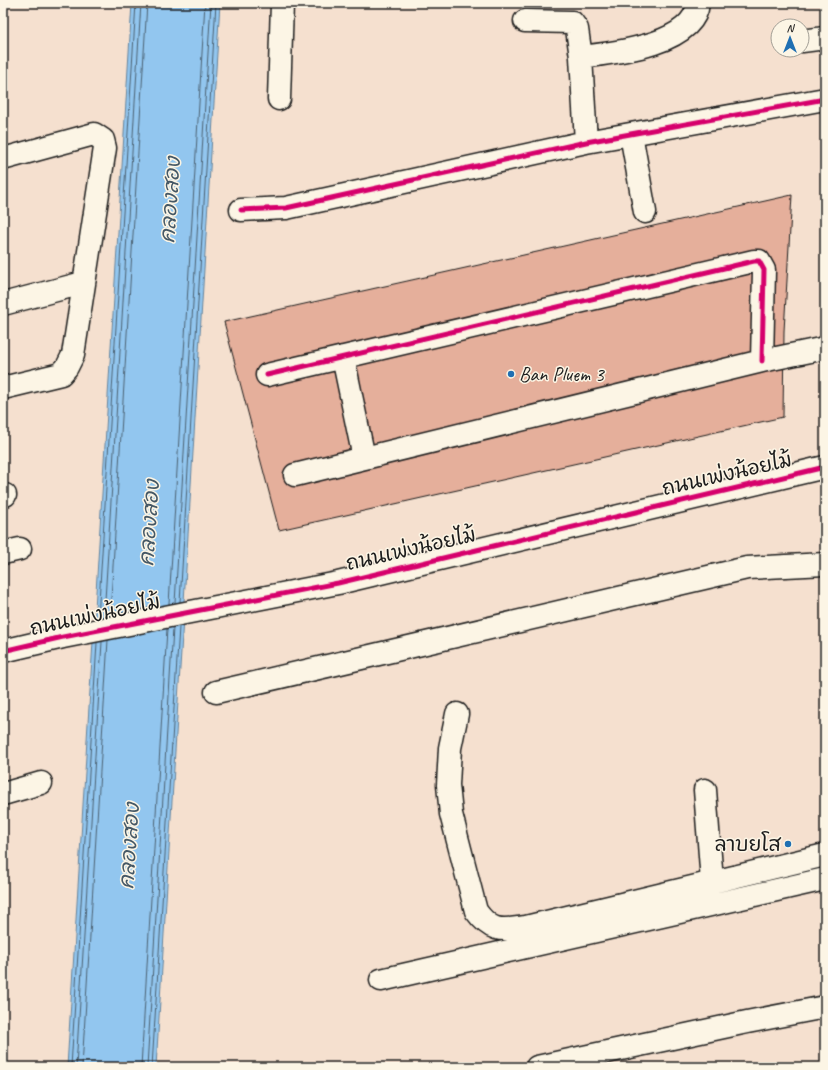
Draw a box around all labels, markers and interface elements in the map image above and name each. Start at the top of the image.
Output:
north arrow [770,18,810,58]
text: N [787,21,796,35]
water label: คลองสอง [154,154,186,244]
place label: Ban Pluem 3 [519,362,606,387]
marker: Ban Pluem 3 [506,369,516,379]
street label: ถนนเพ่งน้อยไม้ [659,446,794,501]
water label: คลองสอง [133,477,165,567]
street label: ถนนเพ่งน้อยไม้ [343,521,478,576]
street label: ถนนเพ่งน้อยไม้ [27,588,162,641]
water label: คลองสอง [113,800,145,890]
place label: ลาบยโส [715,831,781,857]
marker: ลาบยโส [783,839,793,849]

